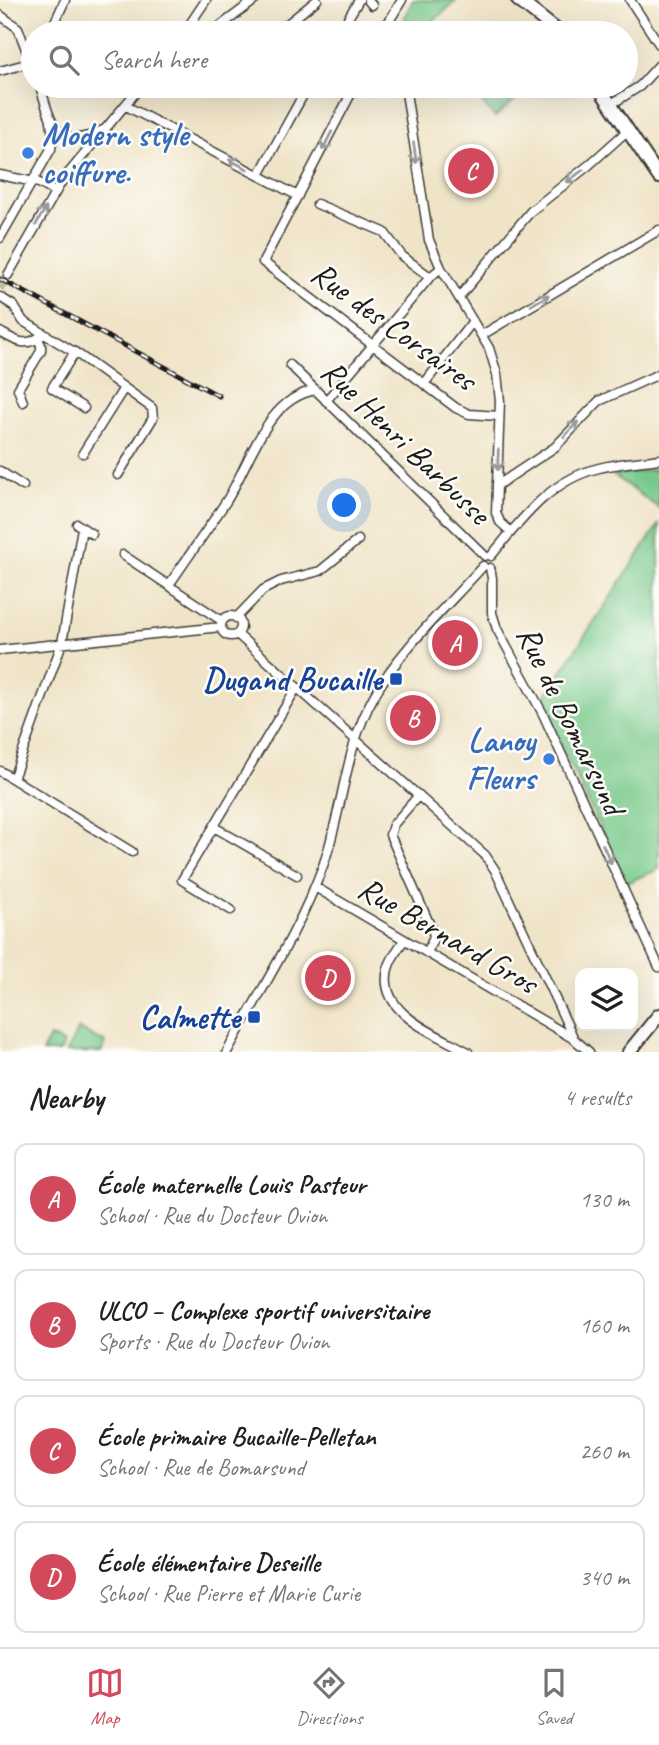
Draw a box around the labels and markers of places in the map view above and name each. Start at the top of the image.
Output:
place label: Modern style coiffure. [42,113,191,193]
marker: Modern style coiffure. [20,145,36,161]
pin: C [448,145,494,197]
pin: A [432,617,478,669]
place label: Dugand Bucaille [203,658,385,700]
marker: Dugand Bucaille [388,671,404,687]
pin: B [390,692,436,744]
place label: Lanoy Fleurs [466,719,538,799]
marker: Lanoy Fleurs [541,751,557,767]
pin: D [305,952,351,1004]
place label: Calmette [140,996,243,1038]
marker: Calmette [246,1009,262,1025]

